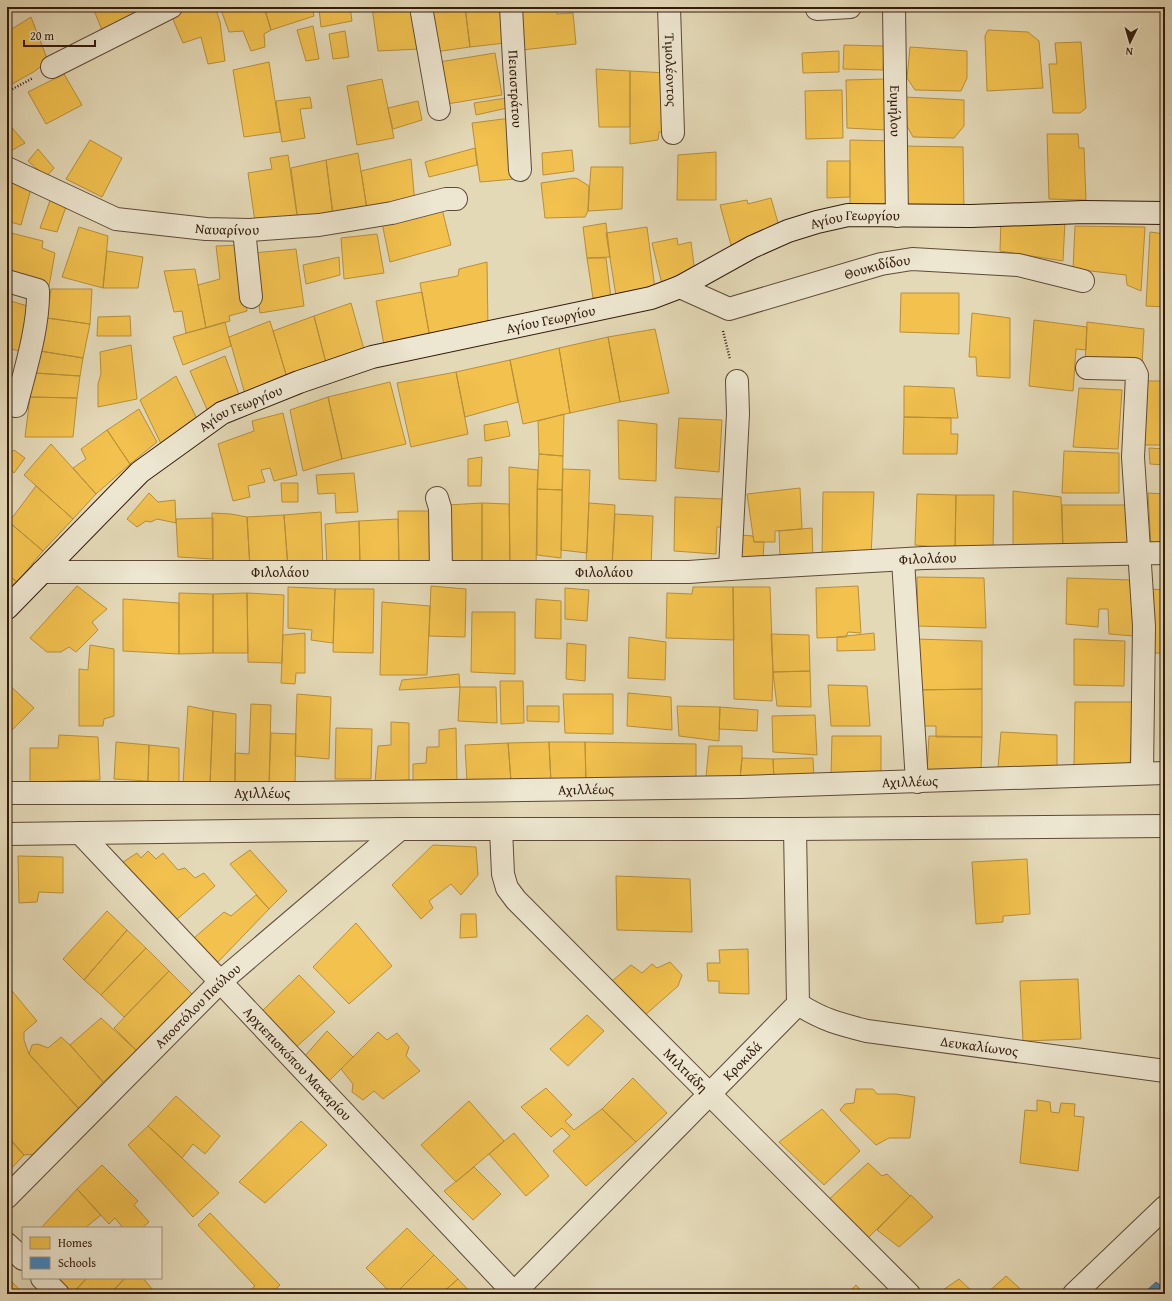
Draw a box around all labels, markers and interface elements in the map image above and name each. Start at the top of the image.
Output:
scale bar [24,22,95,48]
north arrow [1110,22,1150,62]
text: 20 m [30,27,54,44]
street label: Τιμολέοντος [660,33,682,107]
text: N [1124,44,1133,60]
street label: Πεισιστράτου [503,49,528,128]
street label: Ευμήλου [885,85,906,137]
street label: Αγίου Γεωργίου [807,205,900,234]
street label: Ναυαρίνου [194,218,260,240]
street label: Θουκιδίδου [842,249,912,284]
street label: Αγίου Γεωργίου [504,300,597,338]
street label: Αγίου Γεωργίου [195,380,285,437]
street label: Φιλολάου [898,547,957,569]
street label: Φιλολάου [251,562,309,582]
street label: Φιλολάου [575,562,633,582]
street label: Αχιλλέως [881,771,938,792]
street label: Αχιλλέως [558,779,614,799]
street label: Αχιλλέως [234,783,290,803]
street label: Αποστόλου Παύλου [150,959,245,1053]
street label: Αρχιεπισκόπου Μακαρίου [239,1002,356,1125]
street label: Δευκαλίωνος [939,1031,1020,1061]
street label: Κροκιδά [718,1036,767,1085]
street label: Μιλτιάδη [659,1043,712,1097]
legend [22,1227,162,1279]
text: Homes [58,1234,93,1251]
text: Schools [58,1254,96,1271]

